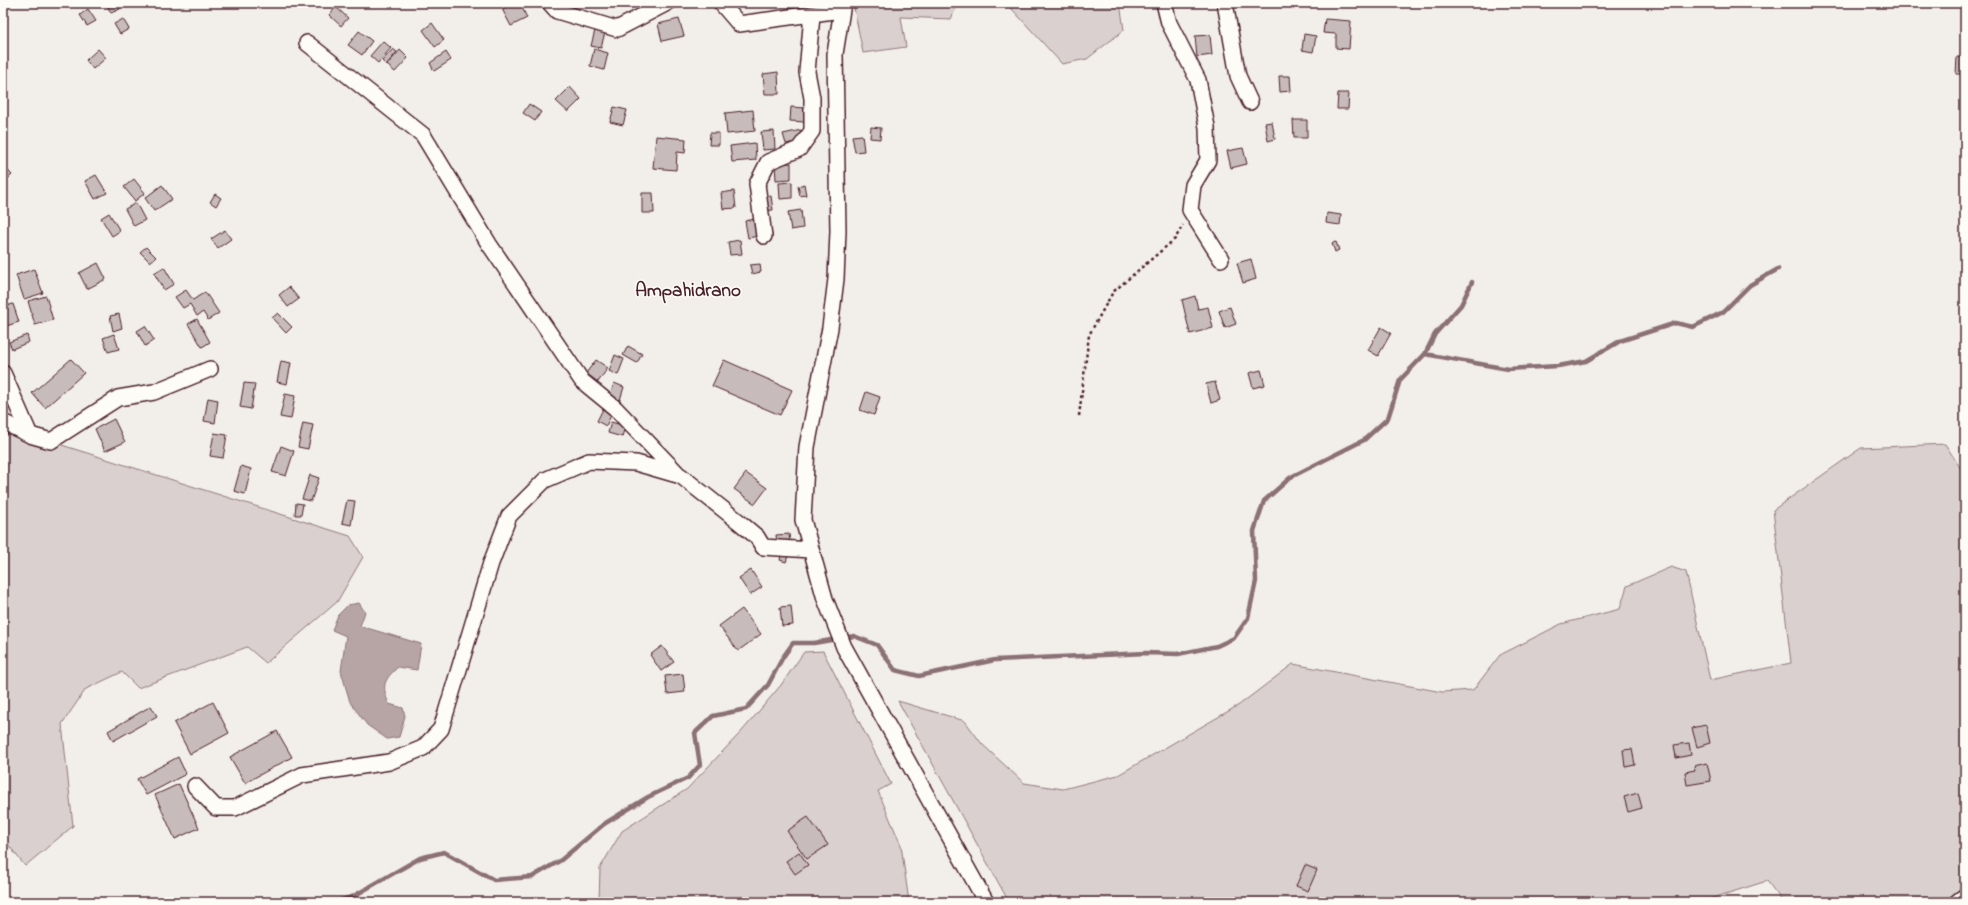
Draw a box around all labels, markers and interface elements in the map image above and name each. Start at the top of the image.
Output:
district label: Ampahidrano [635,278,741,305]

